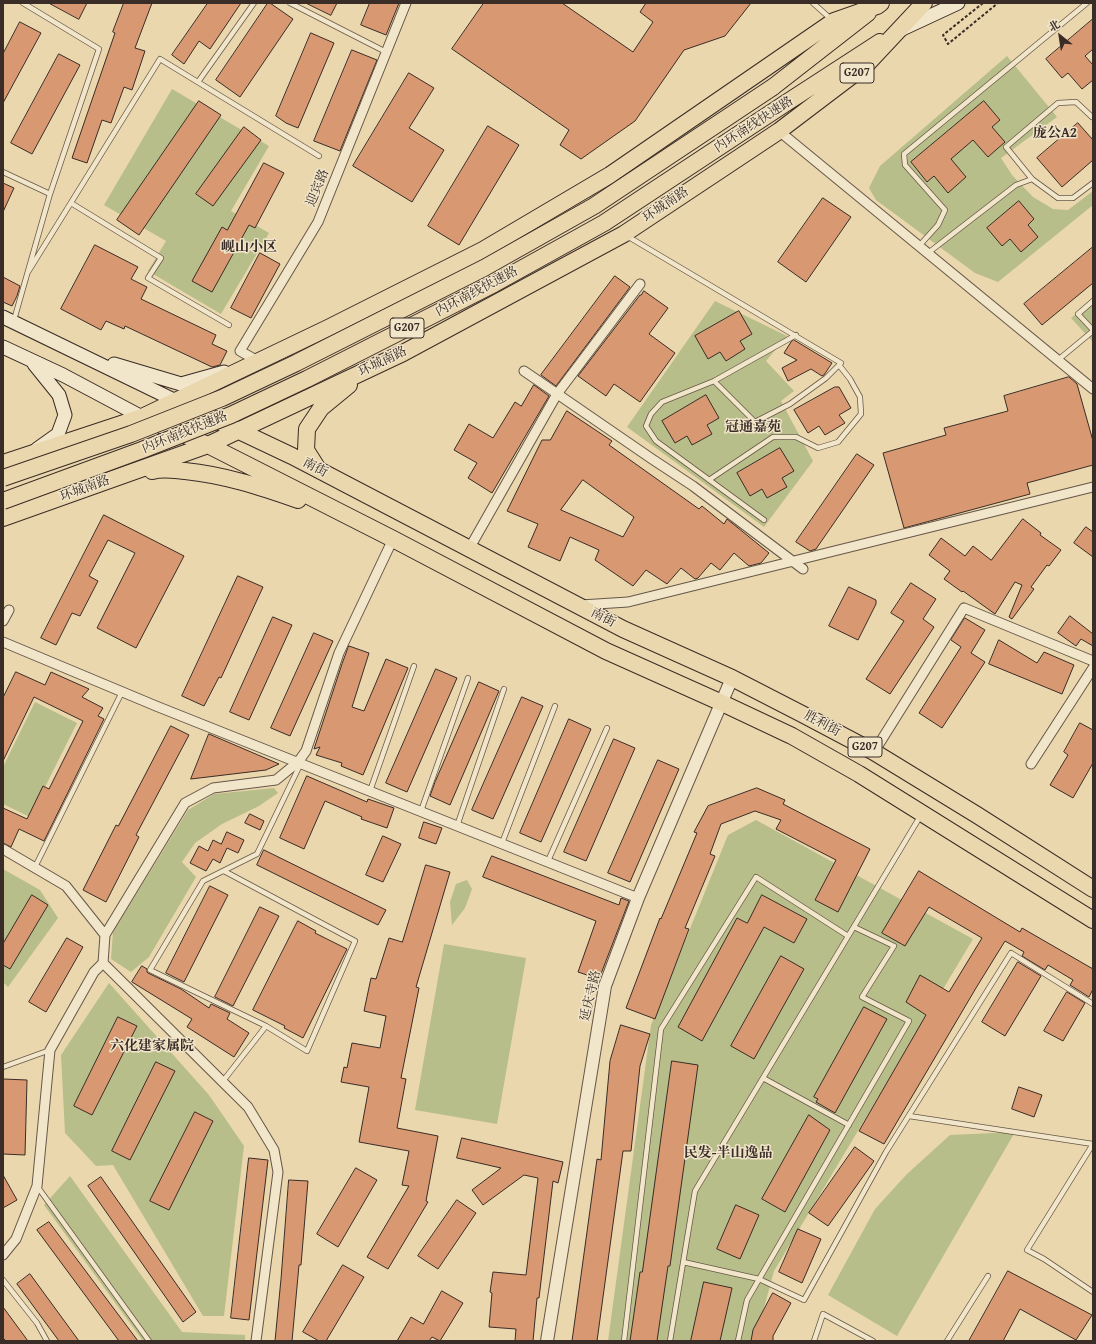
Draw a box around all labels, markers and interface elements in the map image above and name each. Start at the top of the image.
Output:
north arrow [1040,16,1080,56]
text: 北 [1045,16,1063,35]
road number: G207 [840,63,874,83]
street label: 内环南线快速路 [712,94,796,156]
district label: 庞公A2 [1033,125,1077,141]
street label: 迎宾路 [303,167,333,209]
street label: 环城南路 [640,184,692,226]
district label: 岘山小区 [221,239,277,255]
street label: 内环南线快速路 [433,264,521,320]
road number: G207 [390,318,424,338]
street label: 环城南路 [356,344,410,380]
street label: 内环南线快速路 [140,409,230,457]
district label: 冠通嘉苑 [725,419,781,435]
street label: 南街 [300,455,330,481]
street label: 环城南路 [58,473,112,505]
street label: 南街 [588,605,618,631]
street label: 胜利街 [801,708,843,740]
road number: G207 [848,737,882,757]
street label: 延庆寺路 [578,969,604,1023]
district label: 六化建家属院 [110,1038,194,1054]
district label: 民发-半山逸品 [683,1145,773,1161]

